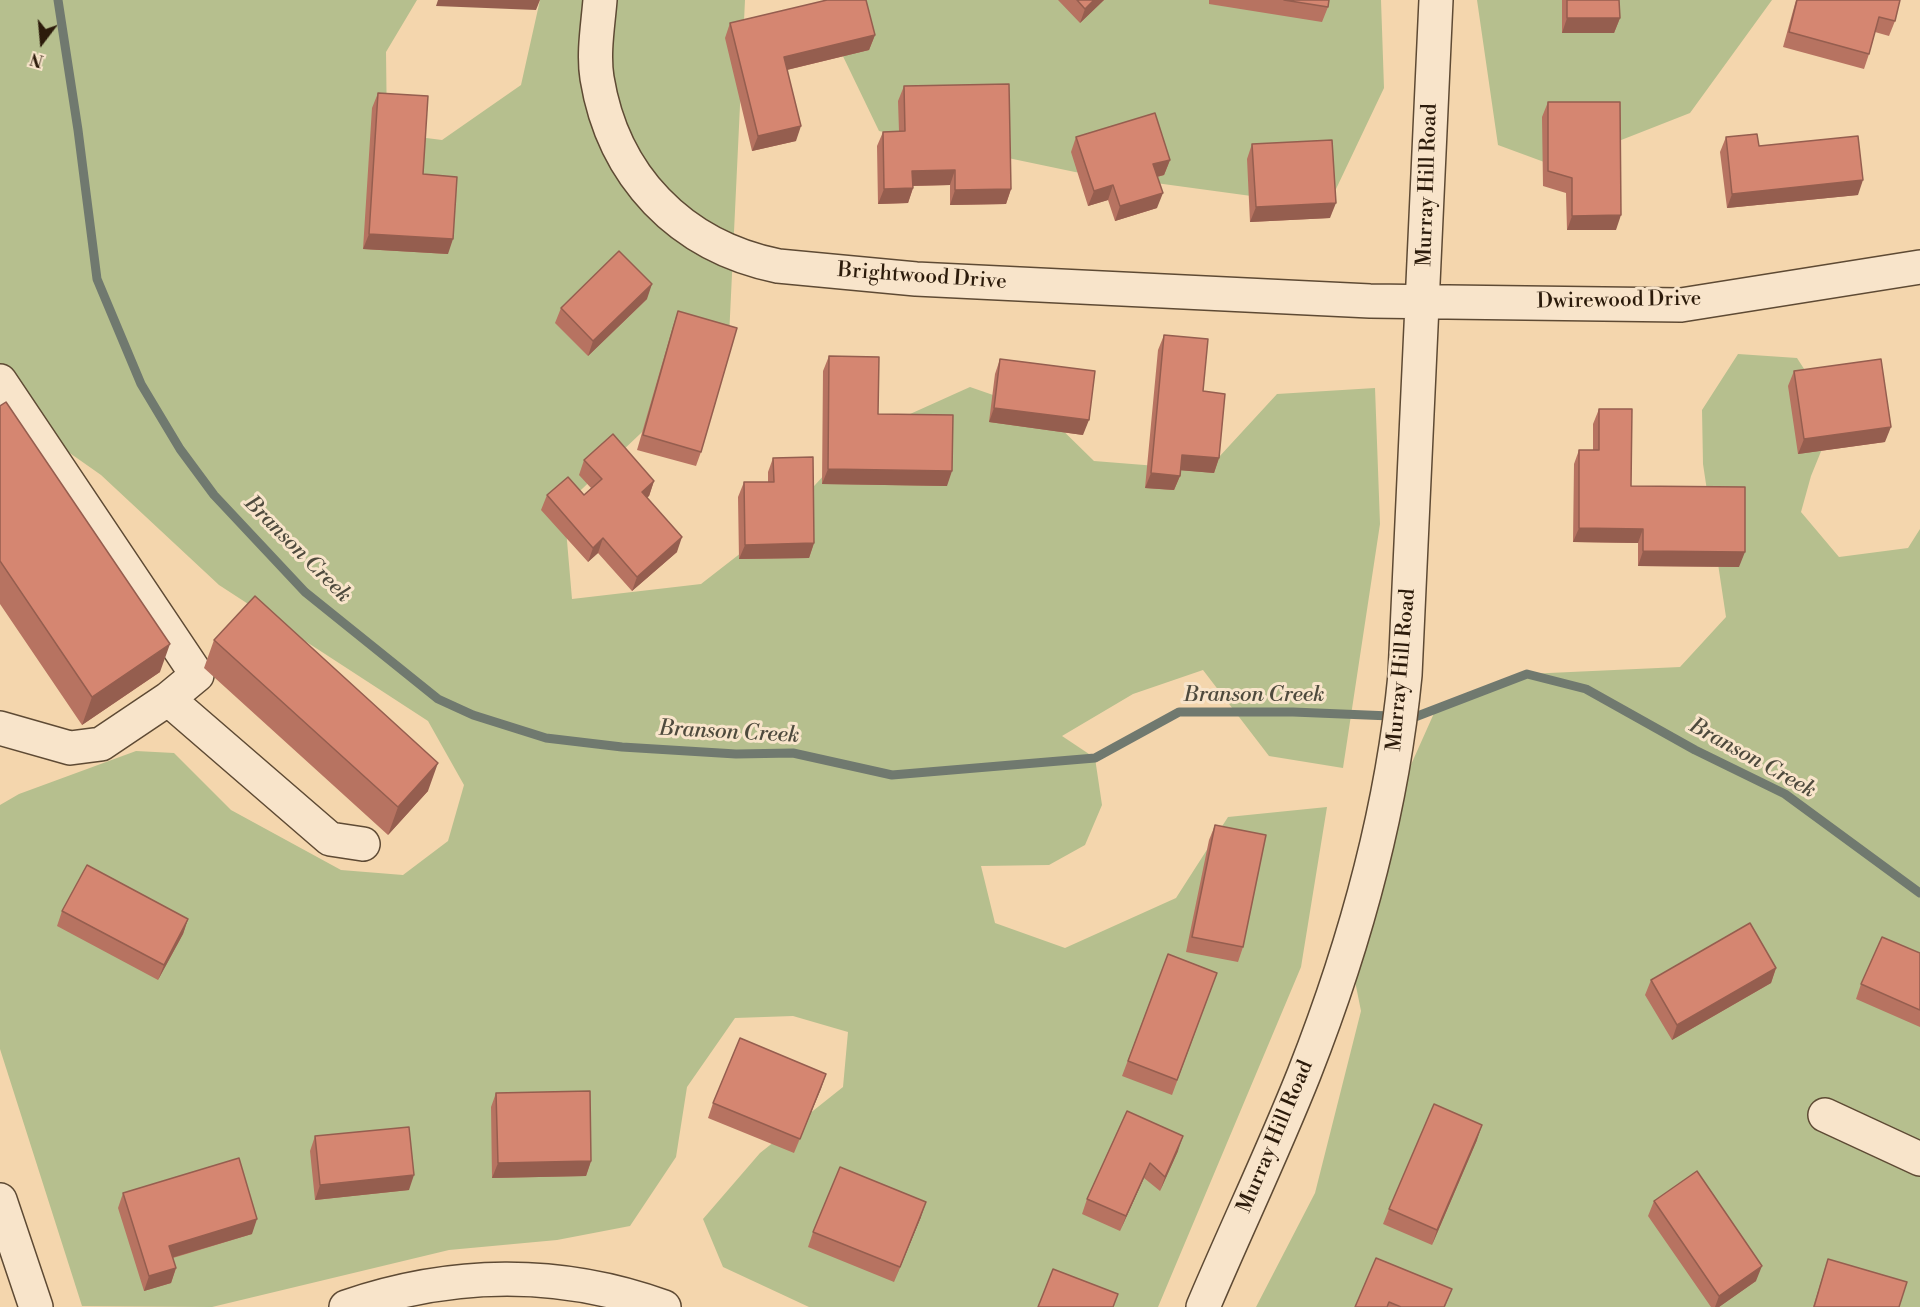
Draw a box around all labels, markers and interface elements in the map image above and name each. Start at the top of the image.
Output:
north arrow [12,12,72,72]
text: N [28,48,46,71]
street label: Murray Hill Road [1413,103,1443,267]
street label: Brightwood Drive [837,259,1007,295]
street label: Dwirewood Drive [1536,287,1702,315]
water label: Branson Creek [238,491,356,609]
street label: Murray Hill Road [1382,588,1422,752]
water label: Branson Creek [1184,683,1324,709]
water label: Branson Creek [1684,713,1820,805]
water label: Branson Creek [658,716,800,750]
street label: Murray Hill Road [1233,1057,1319,1217]

